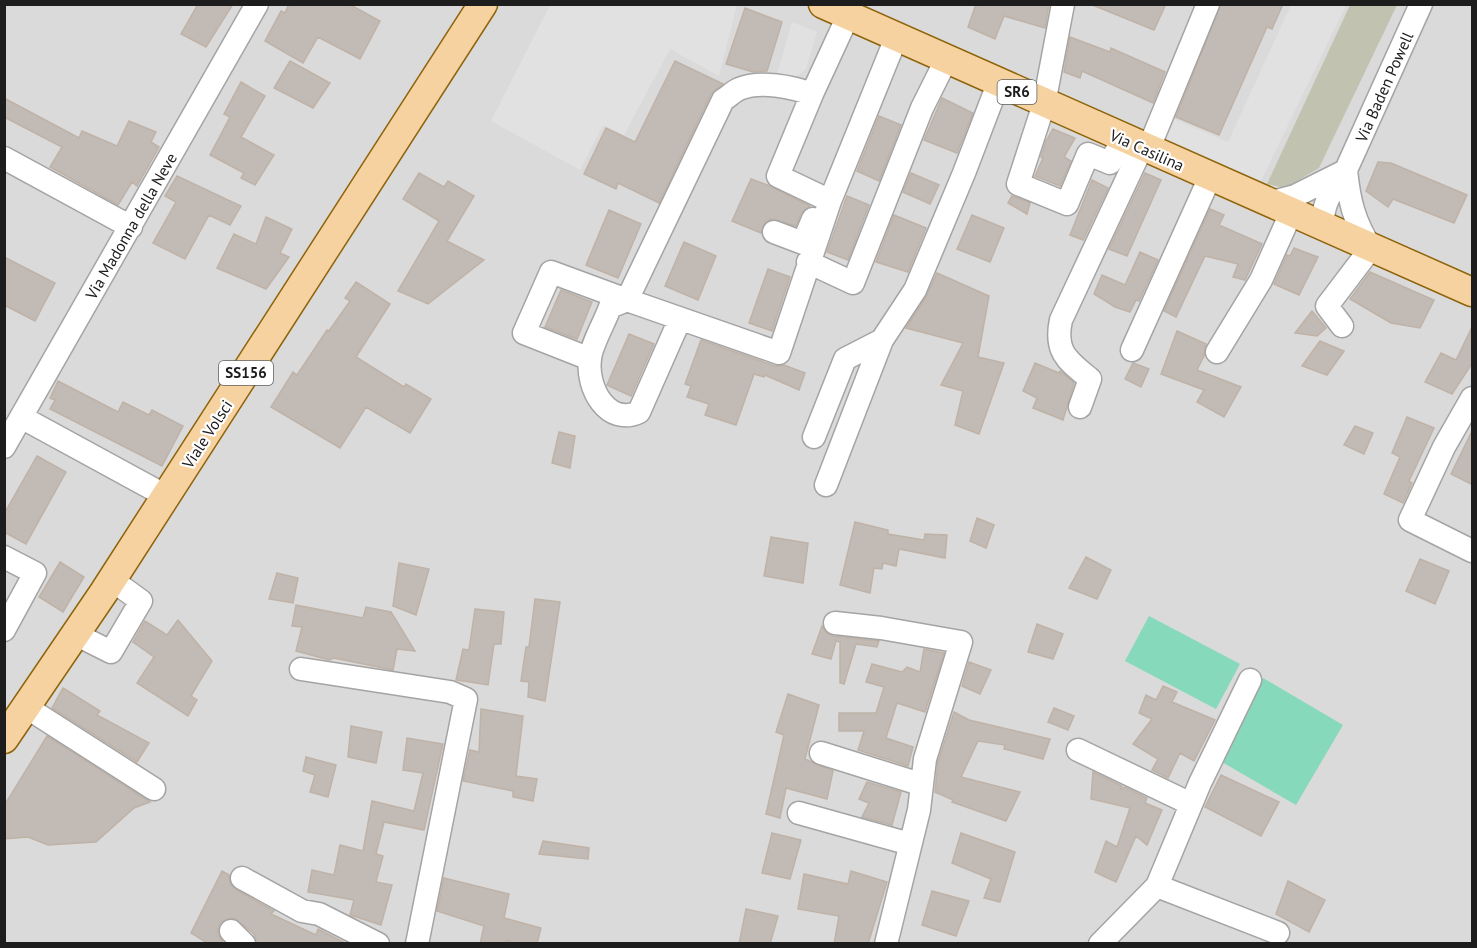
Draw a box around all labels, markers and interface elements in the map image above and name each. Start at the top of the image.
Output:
street label: Via Baden Powell [1350,29,1417,146]
road number: SR6 [998,80,1036,104]
street label: Via Casilina [1106,124,1187,175]
street label: Via Madonna della Neve [80,149,181,304]
road number: SS156 [219,361,273,385]
street label: Viale Volsci [177,396,237,473]

